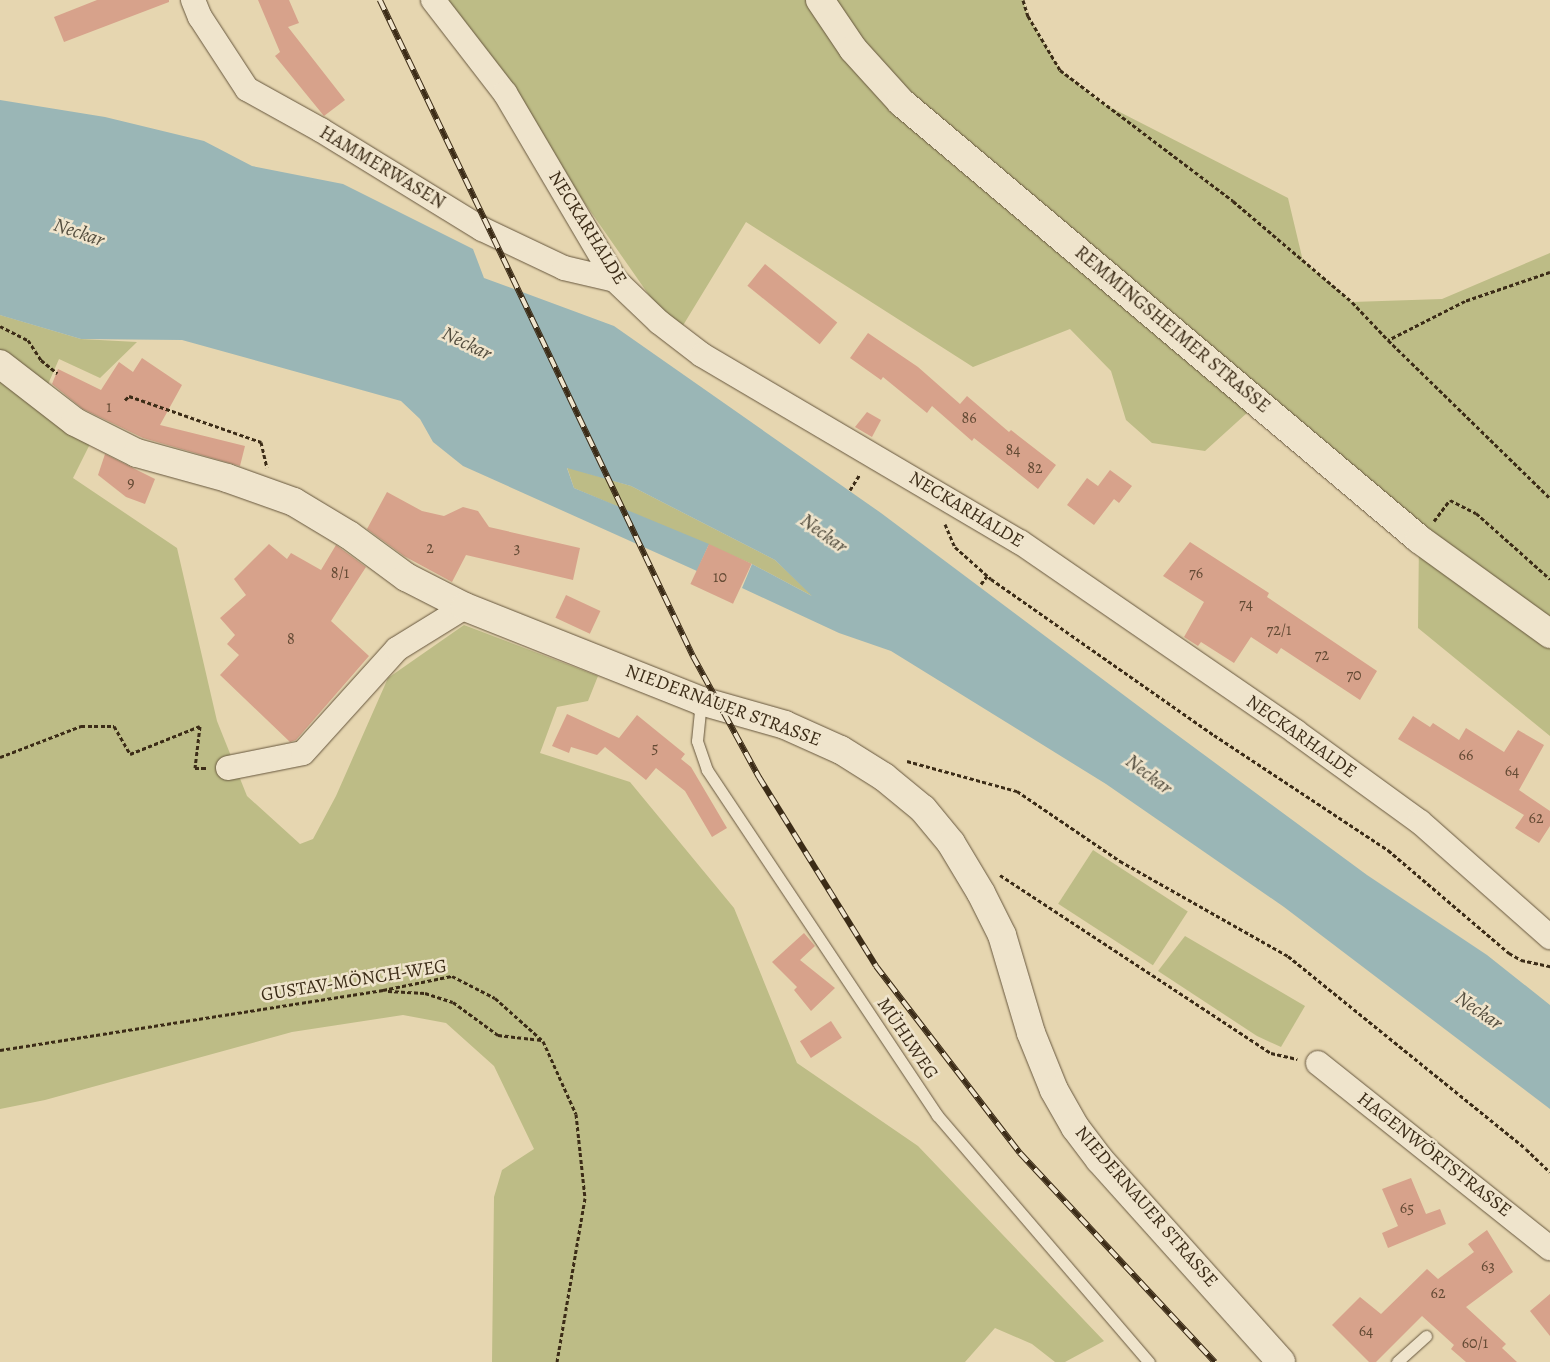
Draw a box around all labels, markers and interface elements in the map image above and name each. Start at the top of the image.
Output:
street label: HAMMERWASEN [315,121,449,215]
street label: NECKARHALDE [543,167,631,289]
water label: Neckar [50,212,108,252]
street label: REMMINGSHEIMER STRASSE [1070,242,1274,418]
water label: Neckar [438,321,496,365]
house number: 1 [106,397,112,417]
house number: 86 [961,408,977,428]
house number: 84 [1005,440,1021,460]
house number: 82 [1027,458,1043,478]
street label: NECKARHALDE [904,467,1028,553]
house number: 9 [127,473,135,493]
water label: Neckar [796,508,852,558]
house number: 2 [426,538,434,558]
house number: 3 [514,538,520,558]
house number: 8/1 [331,563,349,583]
house number: 76 [1189,563,1203,583]
house number: 10 [713,567,727,587]
house number: 74 [1239,594,1253,614]
house number: 72/1 [1266,620,1292,640]
house number: 8 [287,629,295,649]
house number: 72 [1315,645,1329,665]
street label: NIEDERNAUER STRASSE [622,660,824,752]
house number: 70 [1346,665,1362,685]
street label: NECKARHALDE [1241,690,1361,784]
house number: 5 [652,738,658,758]
house number: 66 [1459,745,1473,765]
water label: Neckar [1121,749,1177,799]
house number: 64 [1505,761,1519,781]
house number: 62 [1529,808,1543,828]
street label: GUSTAV-MÖNCH-WEG [259,955,449,1007]
water label: Neckar [1451,985,1507,1035]
street label: MÜHLWEG [871,994,943,1084]
street label: HAGENWÖRTSTRASSE [1352,1088,1516,1222]
street label: NIEDERNAUER STRASSE [1070,1122,1222,1292]
house number: 65 [1400,1198,1414,1218]
house number: 63 [1481,1256,1495,1276]
house number: 62 [1431,1283,1445,1303]
house number: 64 [1359,1321,1373,1341]
house number: 60/1 [1462,1333,1488,1353]

